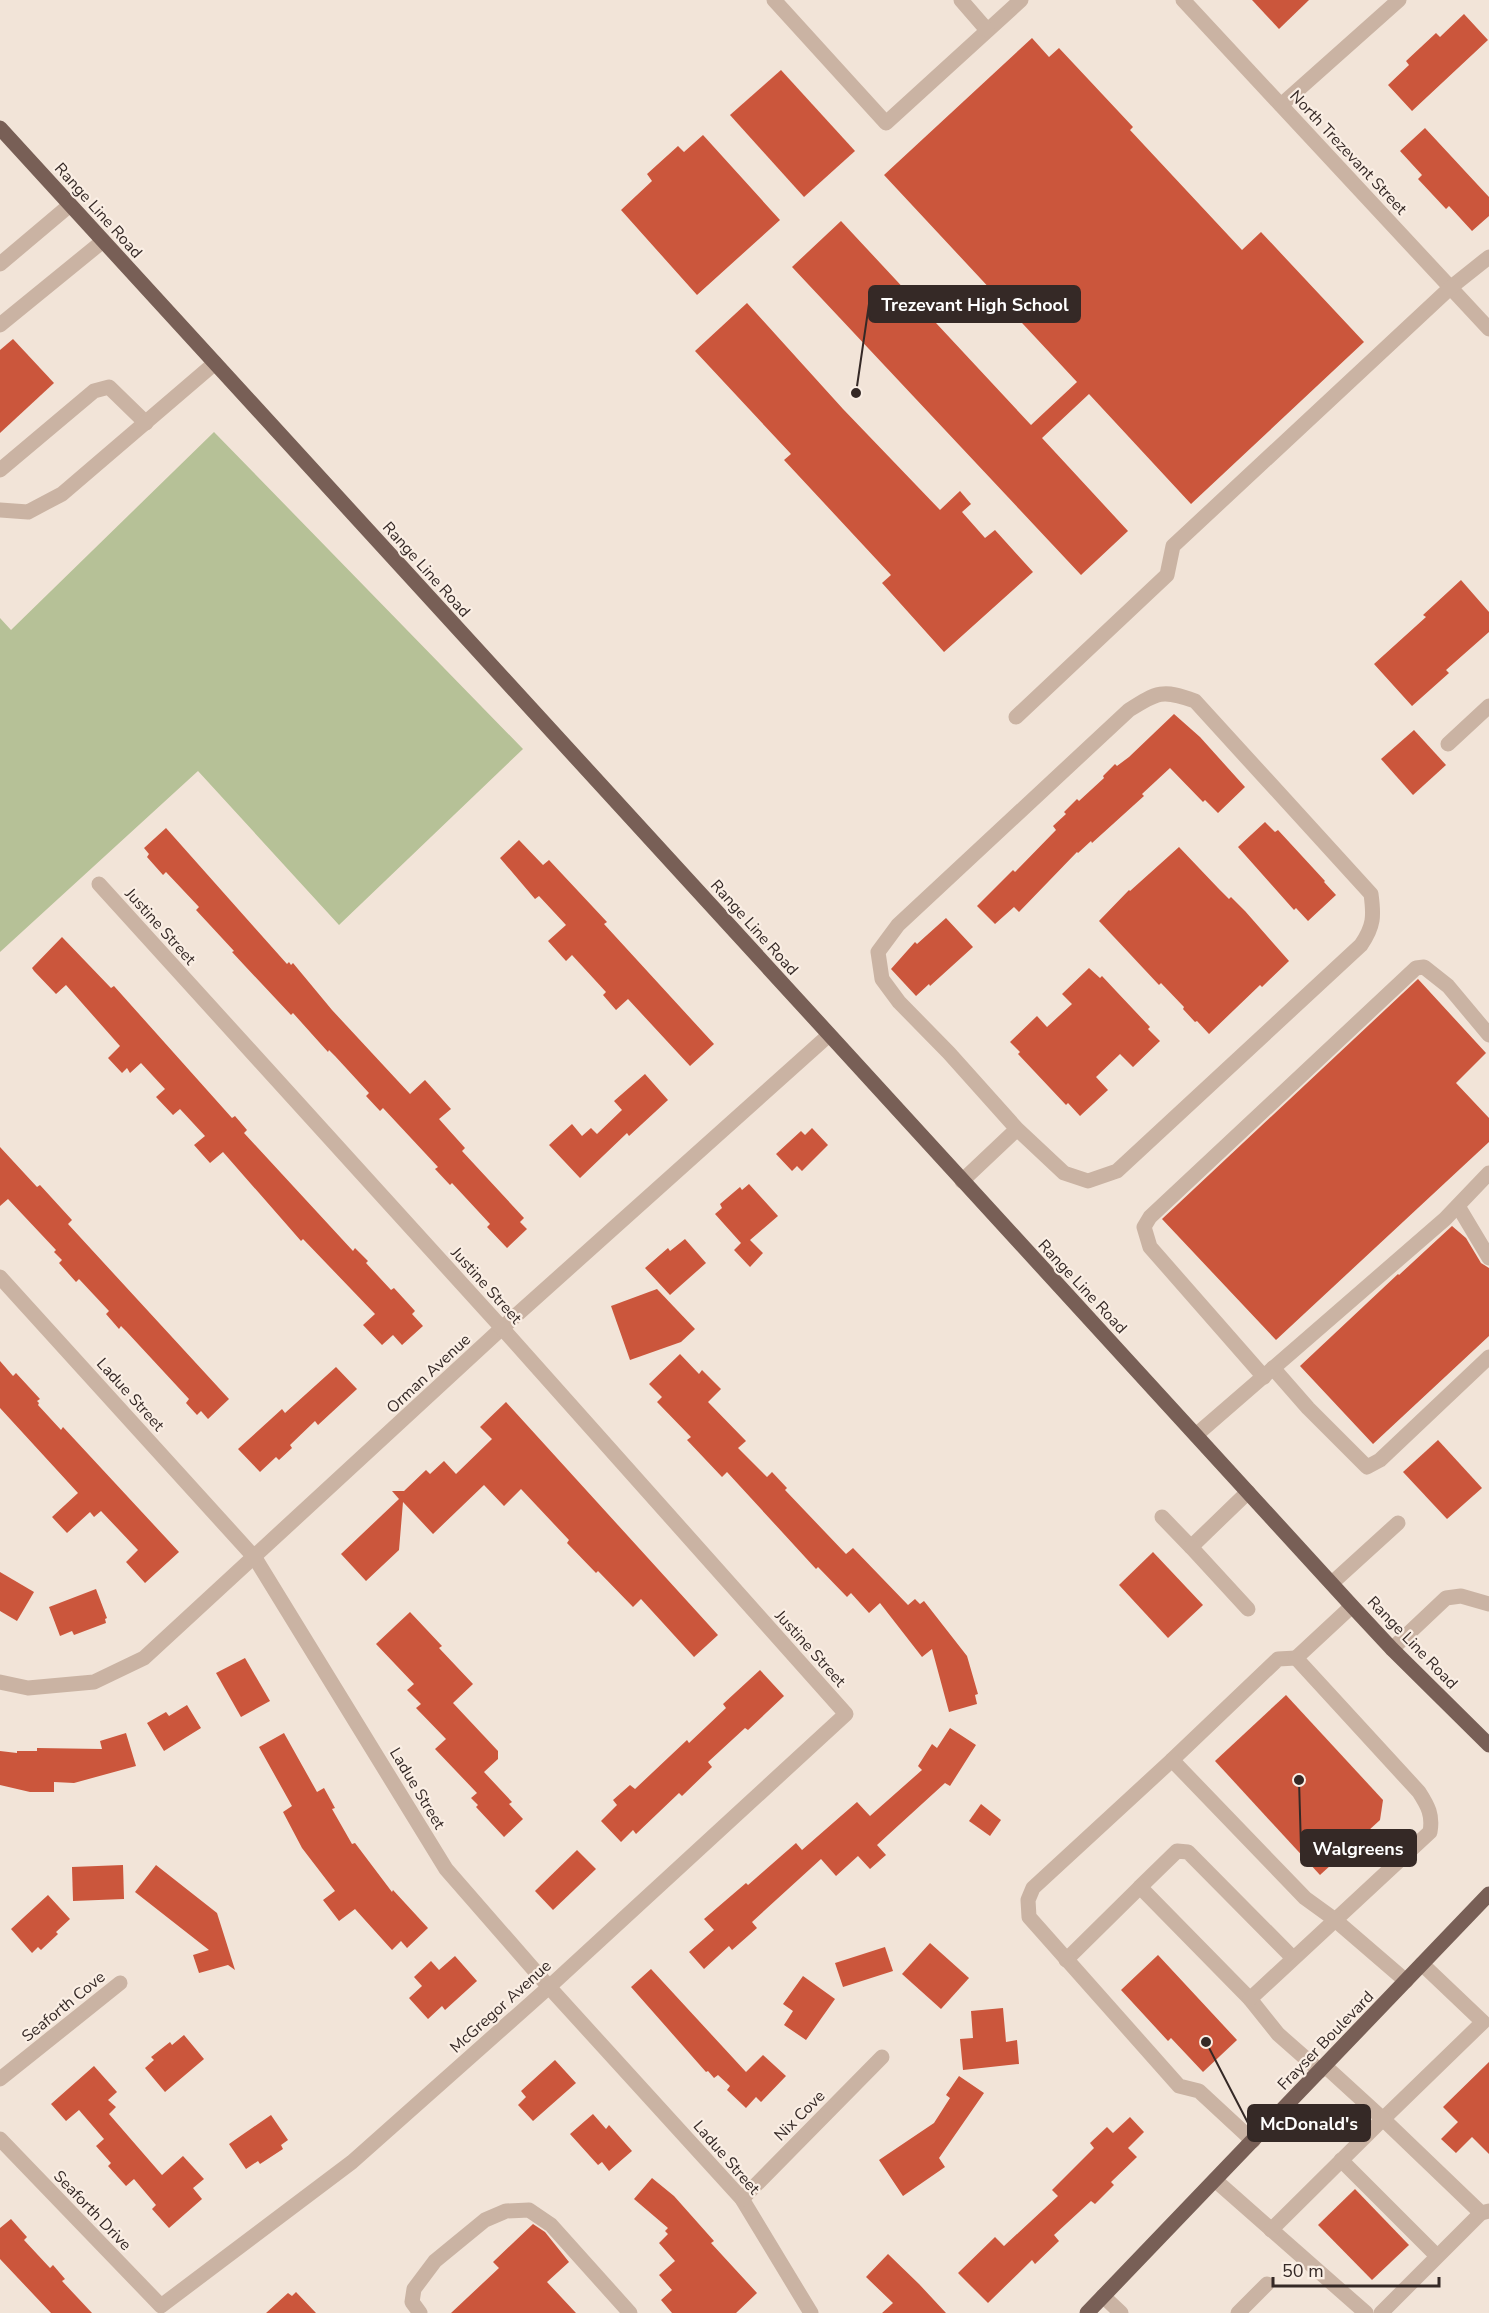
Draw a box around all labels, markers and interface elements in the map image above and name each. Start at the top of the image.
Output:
street label: North Trezevant Street [1285,86,1412,220]
street label: Range Line Road [49,158,147,263]
callout: Trezevant High School [869,286,1080,322]
text: Trezevant High School [881,293,1069,317]
street label: Range Line Road [377,517,475,622]
street label: Range Line Road [705,875,803,980]
street label: Justine Street [119,883,201,970]
street label: Range Line Road [1033,1235,1132,1339]
street label: Justine Street [445,1242,527,1329]
street label: Orman Avenue [382,1329,476,1419]
street label: Ladue Street [91,1353,169,1436]
street label: Range Line Road [1362,1591,1462,1694]
street label: Justine Street [769,1605,851,1692]
street label: Ladue Street [384,1744,450,1834]
callout: Walgreens [1301,1830,1416,1866]
text: Walgreens [1312,1837,1404,1861]
street label: McGregor Avenue [445,1955,556,2058]
street label: Seaforth Cove [17,1966,110,2047]
street label: Frayser Boulevard [1273,1986,1379,2095]
street label: Nix Cove [769,2085,830,2146]
callout: McDonald's [1248,2105,1370,2141]
text: McDonald's [1260,2112,1358,2136]
street label: Ladue Street [688,2116,765,2200]
street label: Seaforth Drive [48,2166,136,2256]
scale bar [1273,2250,1440,2288]
text: 50 m [1282,2259,1324,2283]

